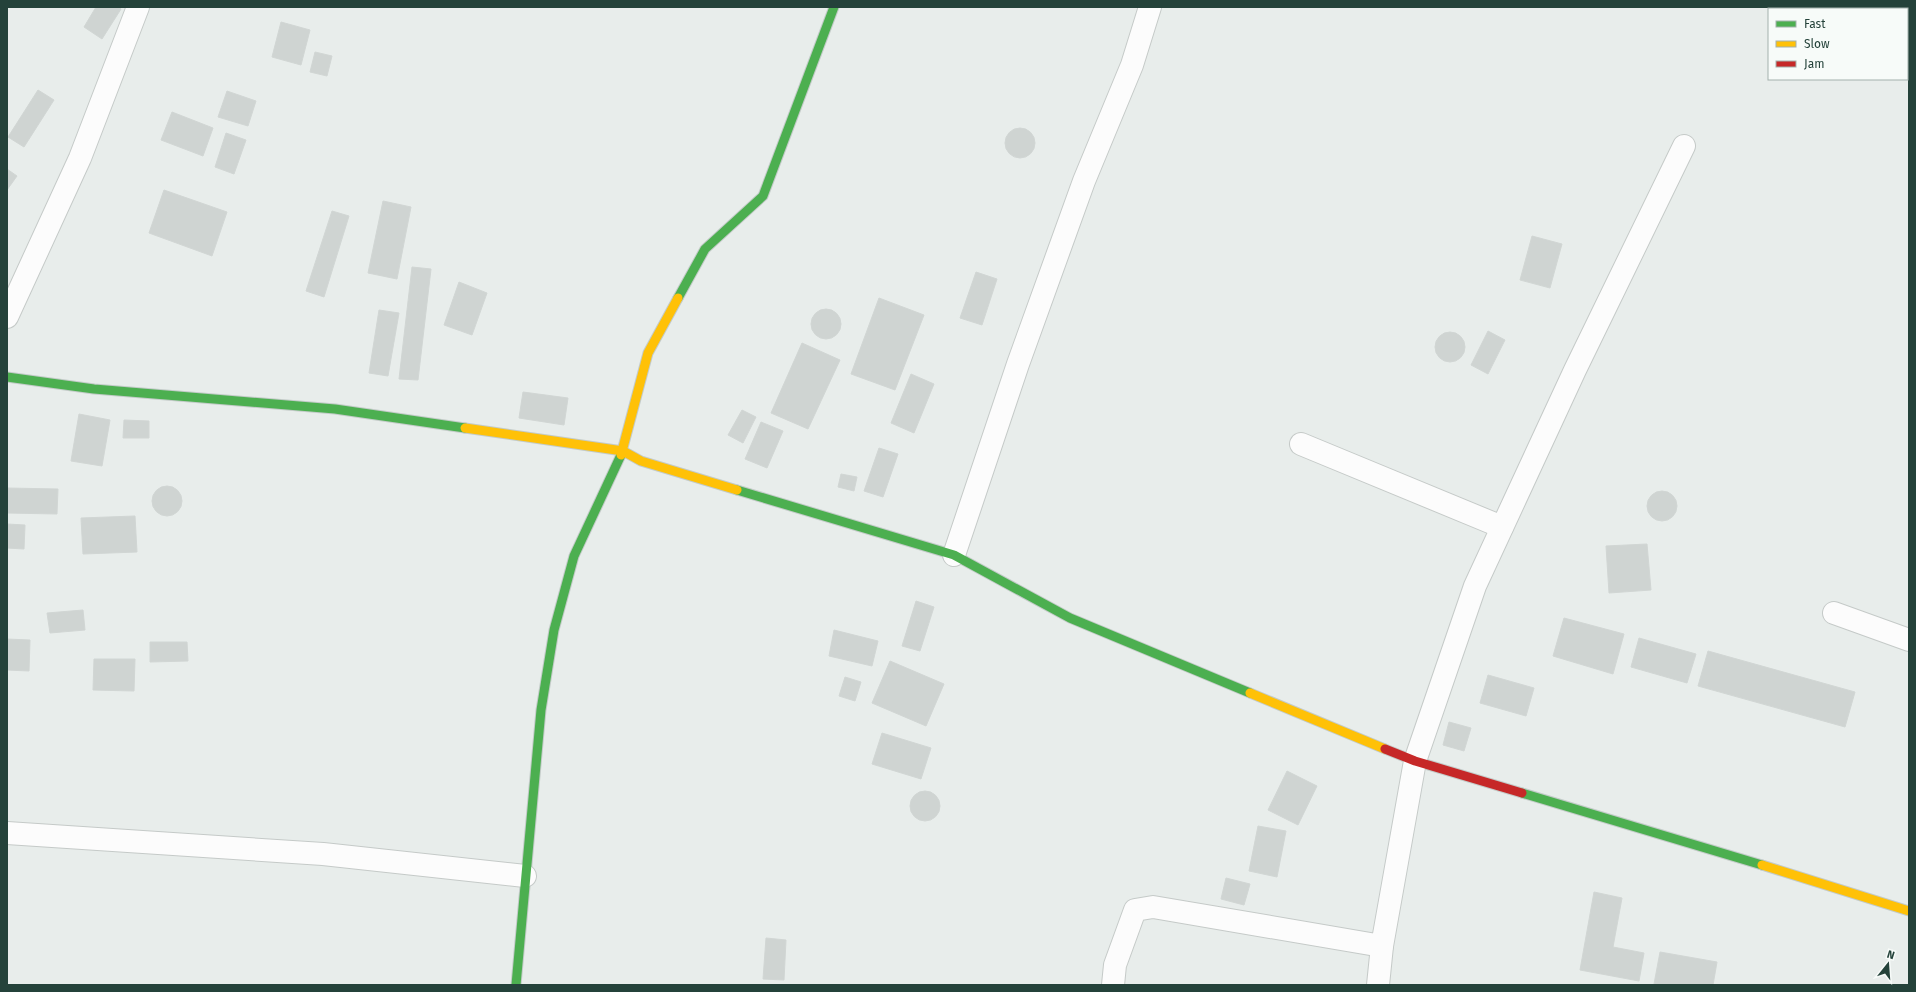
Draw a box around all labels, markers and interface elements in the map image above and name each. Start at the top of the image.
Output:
legend [1768,8,1908,80]
text: Fast [1804,17,1826,31]
text: Slow [1804,37,1830,51]
text: Jam [1804,57,1824,71]
north arrow [1868,944,1908,984]
text: N [1885,948,1896,962]

